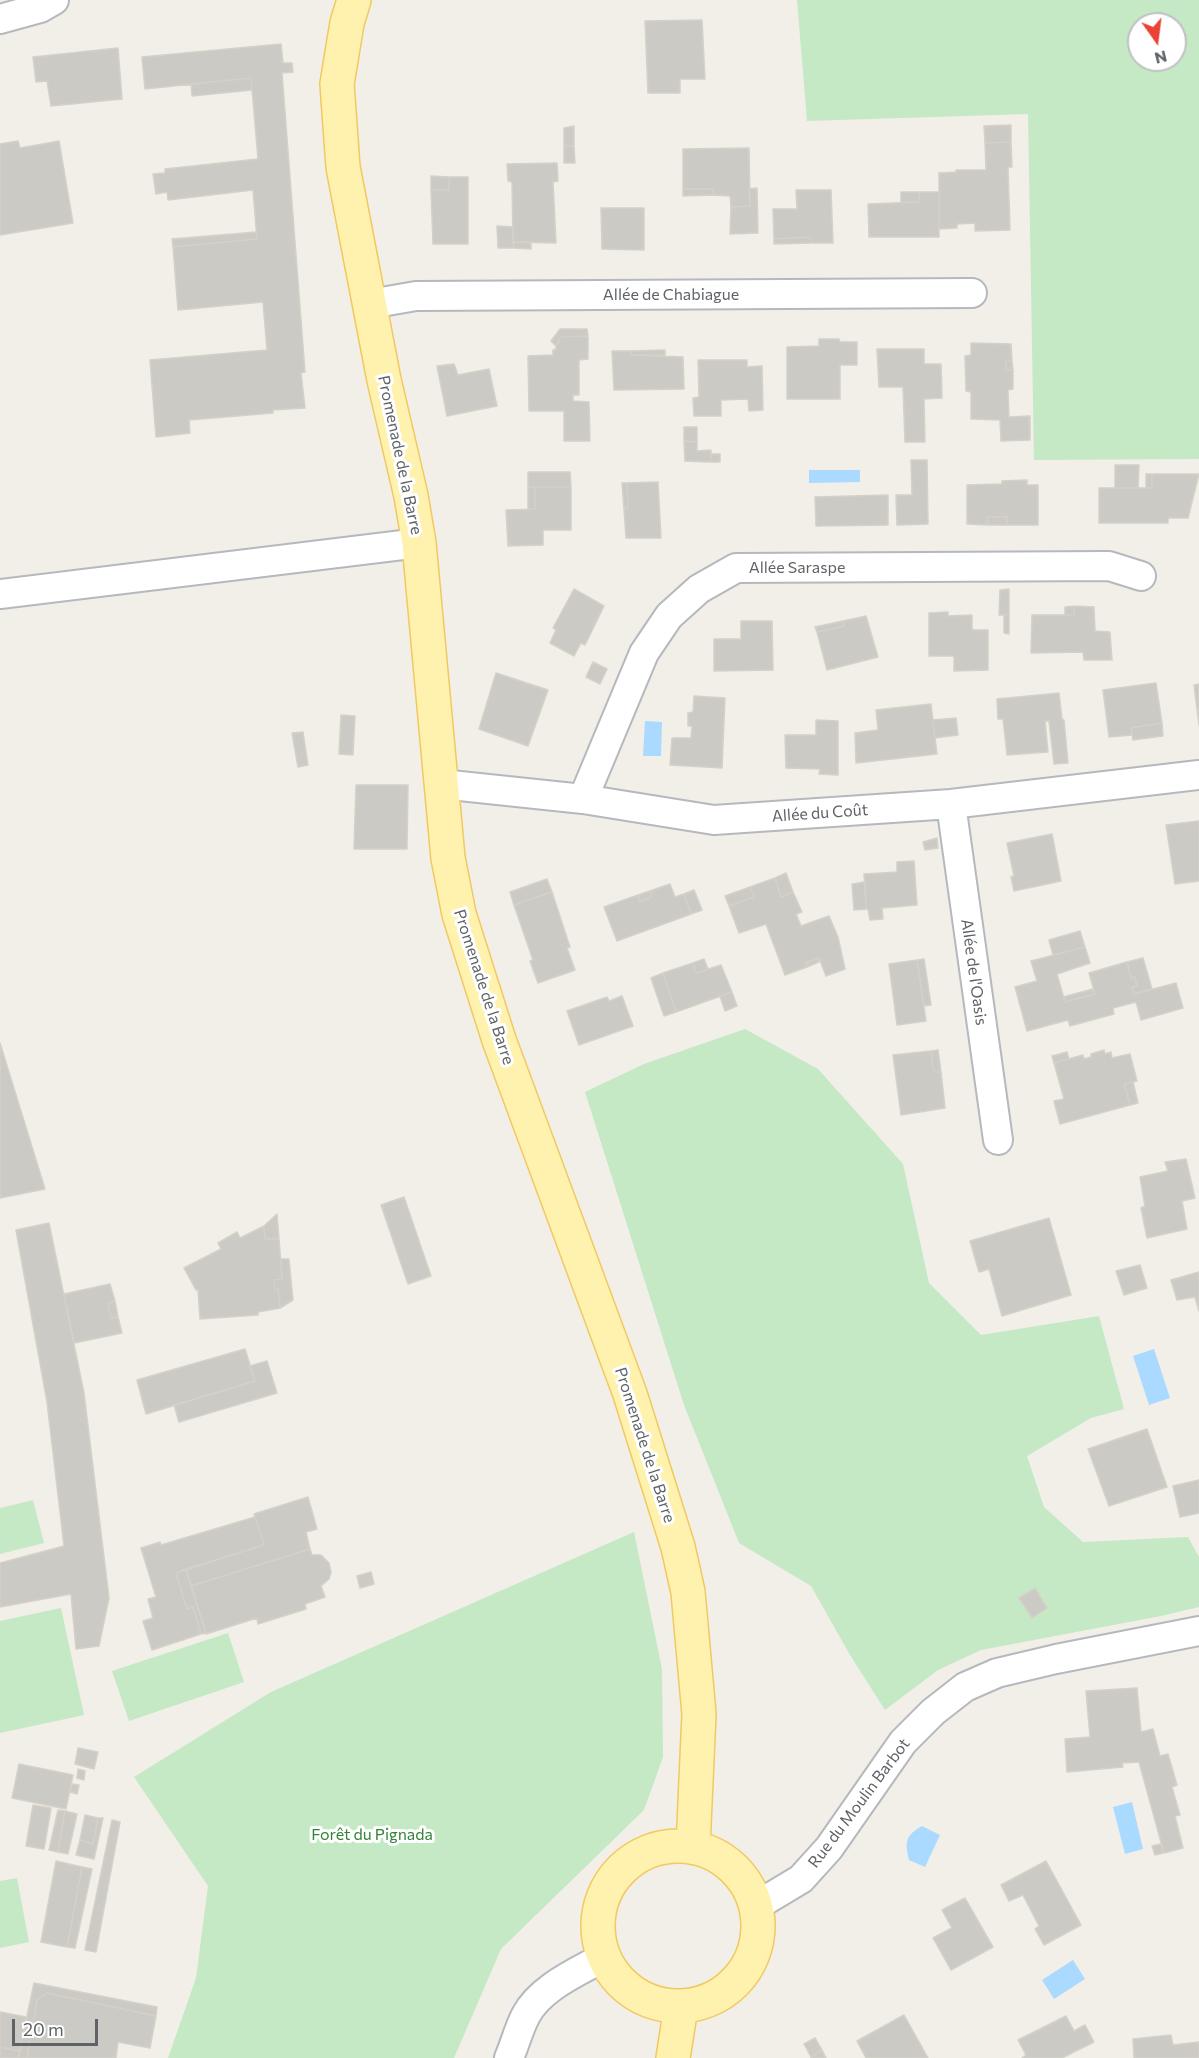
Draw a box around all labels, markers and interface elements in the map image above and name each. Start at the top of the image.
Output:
north arrow [1127,12,1187,72]
text: N [1153,47,1169,69]
street label: Allée de Chabiague [603,285,739,305]
street label: Promenade de la Barre [374,374,426,536]
street label: Allée Saraspe [749,558,845,578]
street label: Allée du Coût [771,800,869,826]
street label: Promenade de la Barre [450,907,518,1067]
street label: Allée de l'Oasis [957,918,991,1026]
street label: Promenade de la Barre [611,1365,679,1525]
street label: Rue du Moulin Barbot [804,1735,914,1871]
park label: Forêt du Pignada [311,1825,433,1845]
scale bar [15,2007,100,2045]
text: 20 m [23,2018,64,2040]

